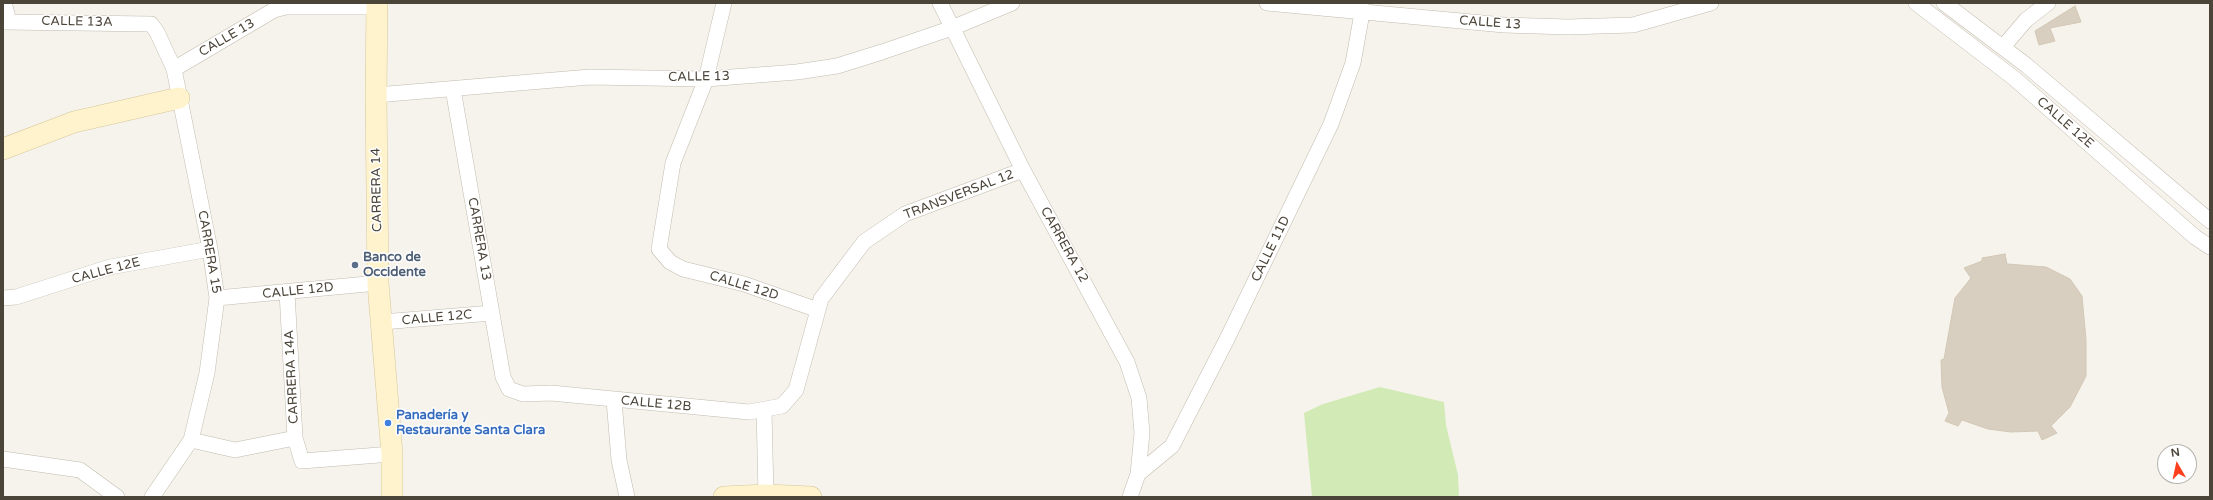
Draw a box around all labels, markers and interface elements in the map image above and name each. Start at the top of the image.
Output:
street label: CALLE 13 [1459,13,1521,33]
street label: CALLE 13A [41,14,113,30]
street label: CALLE 13 [196,16,258,60]
street label: CALLE 13 [668,69,730,85]
street label: CALLE 12E [2033,94,2097,152]
street label: CARRERA 14 [368,148,386,232]
street label: TRANSVERSAL 12 [902,167,1016,223]
street label: CARRERA 13 [464,196,494,282]
street label: CARRERA 12 [1037,204,1091,286]
street label: CARRERA 15 [194,209,224,295]
street label: CALLE 11D [1248,213,1294,285]
place label: Banco de Occidente [363,250,426,281]
street label: CALLE 12E [70,254,142,288]
marker: Banco de Occidente [350,260,360,270]
street label: CALLE 12D [708,268,780,304]
street label: CALLE 12D [262,280,334,302]
street label: CALLE 12C [401,307,473,329]
street label: CARRERA 14A [282,330,302,424]
street label: CALLE 12B [620,393,692,415]
place label: Panadería y Restaurante Santa Clara [396,408,545,439]
marker: Panadería y Restaurante Santa Clara [383,418,393,428]
north arrow [2157,444,2197,484]
text: N [2170,446,2181,460]

